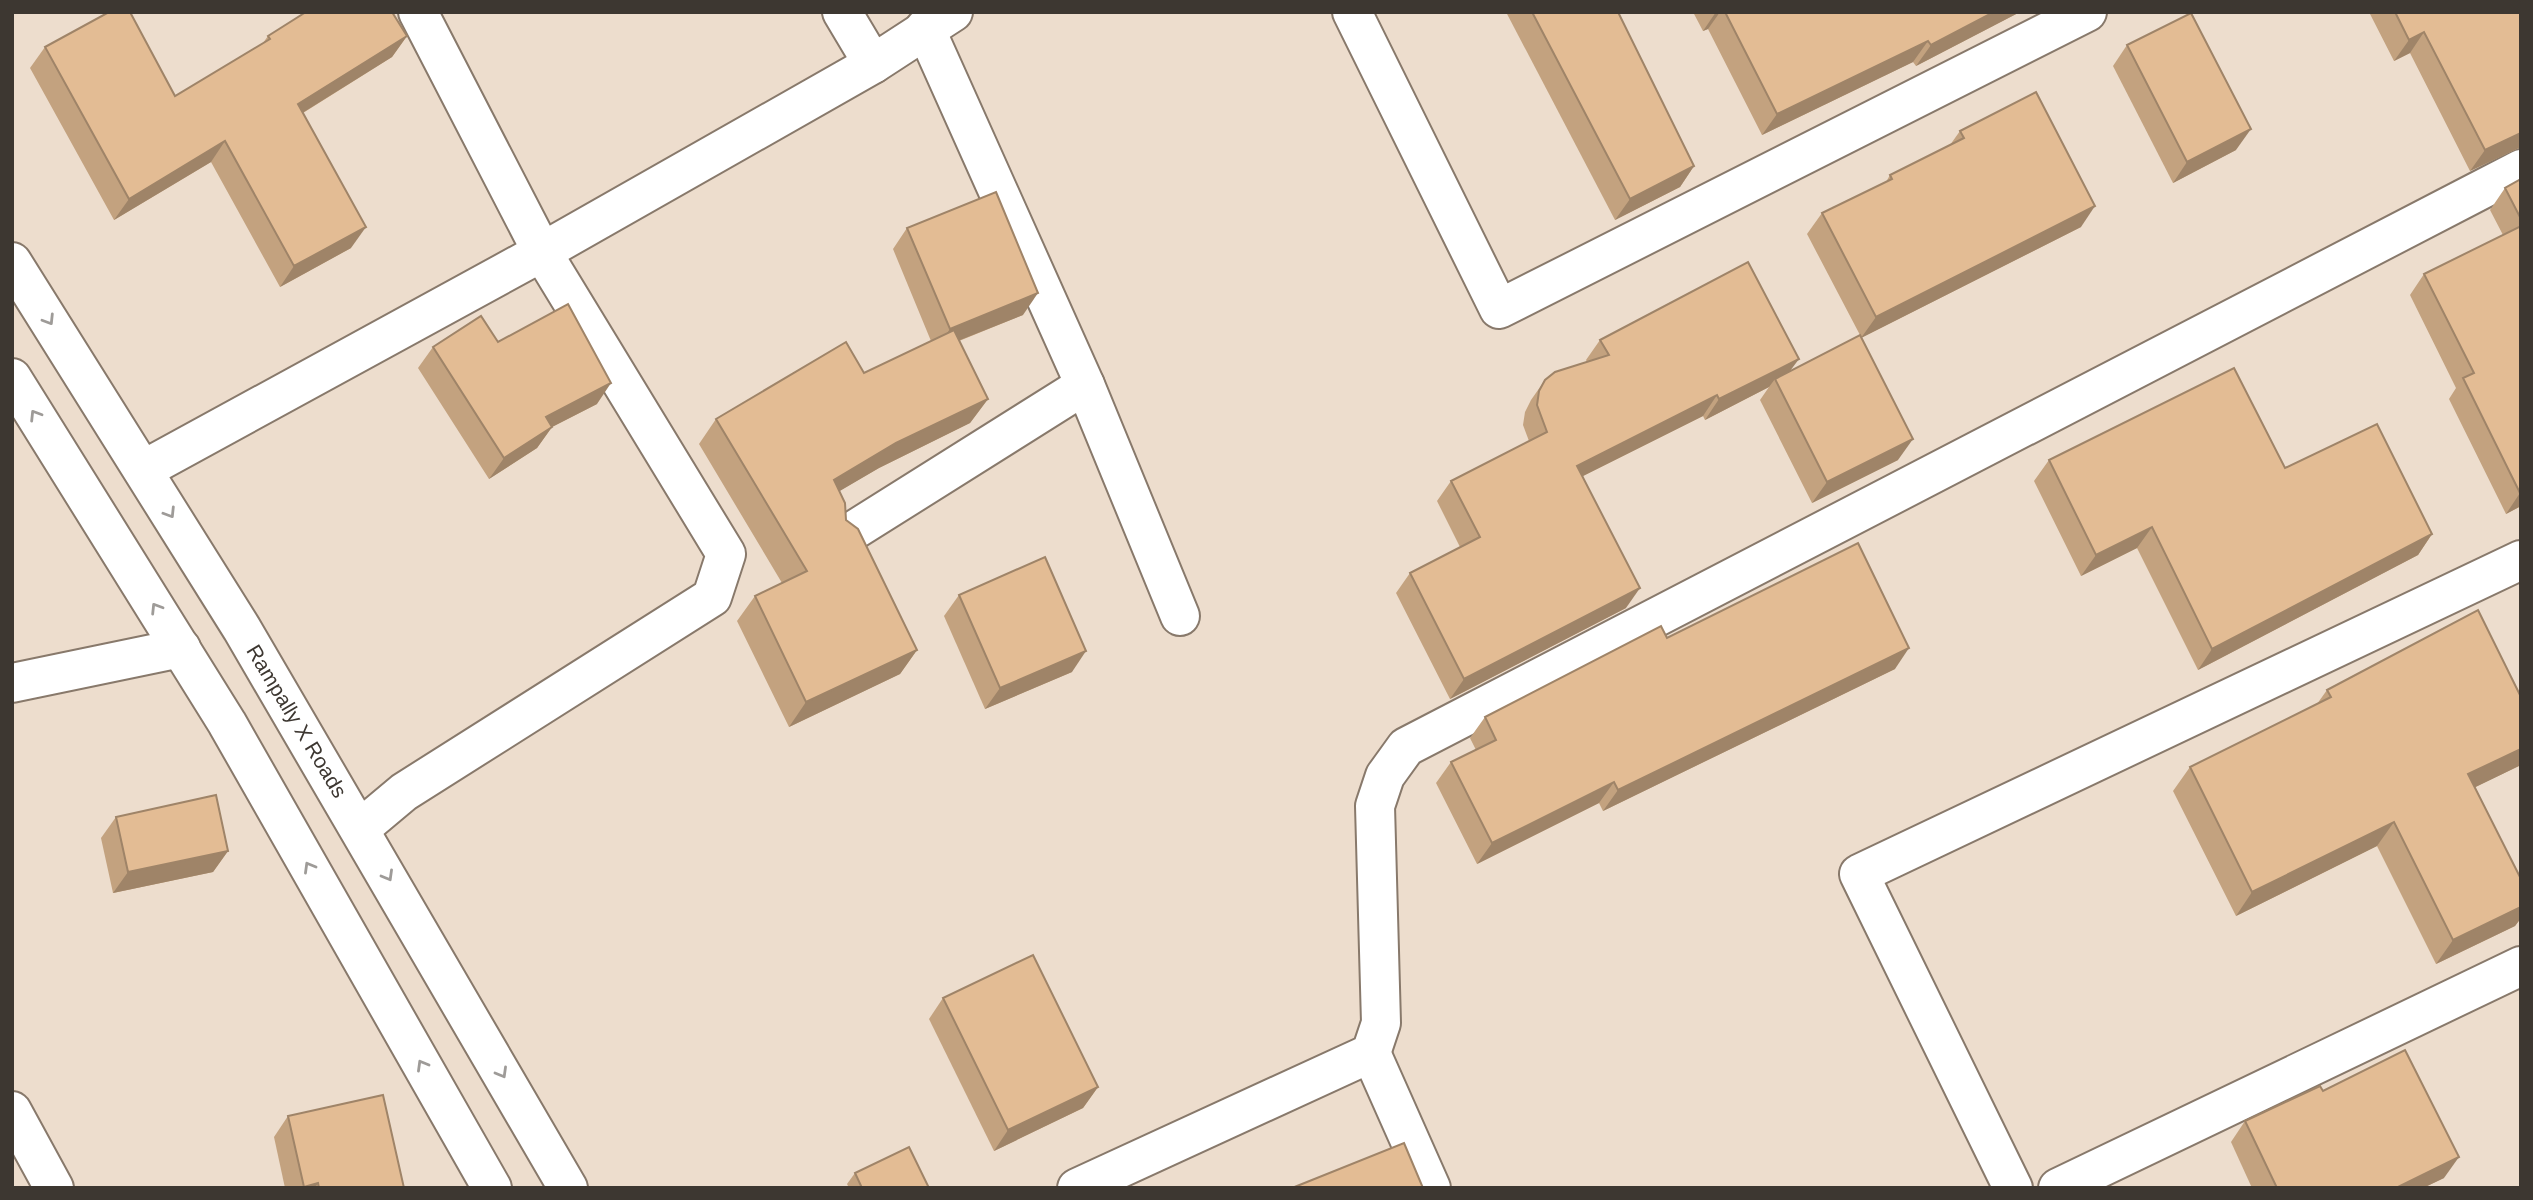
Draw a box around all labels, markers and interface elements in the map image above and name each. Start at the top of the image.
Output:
one-way arrow [40,312,53,325]
one-way arrow [31,410,44,423]
one-way arrow [161,505,174,518]
one-way arrow [152,603,165,616]
street label: Rampally X Roads [242,641,352,801]
one-way arrow [304,862,317,874]
one-way arrow [380,868,393,881]
one-way arrow [417,1059,430,1072]
one-way arrow [493,1065,506,1078]

